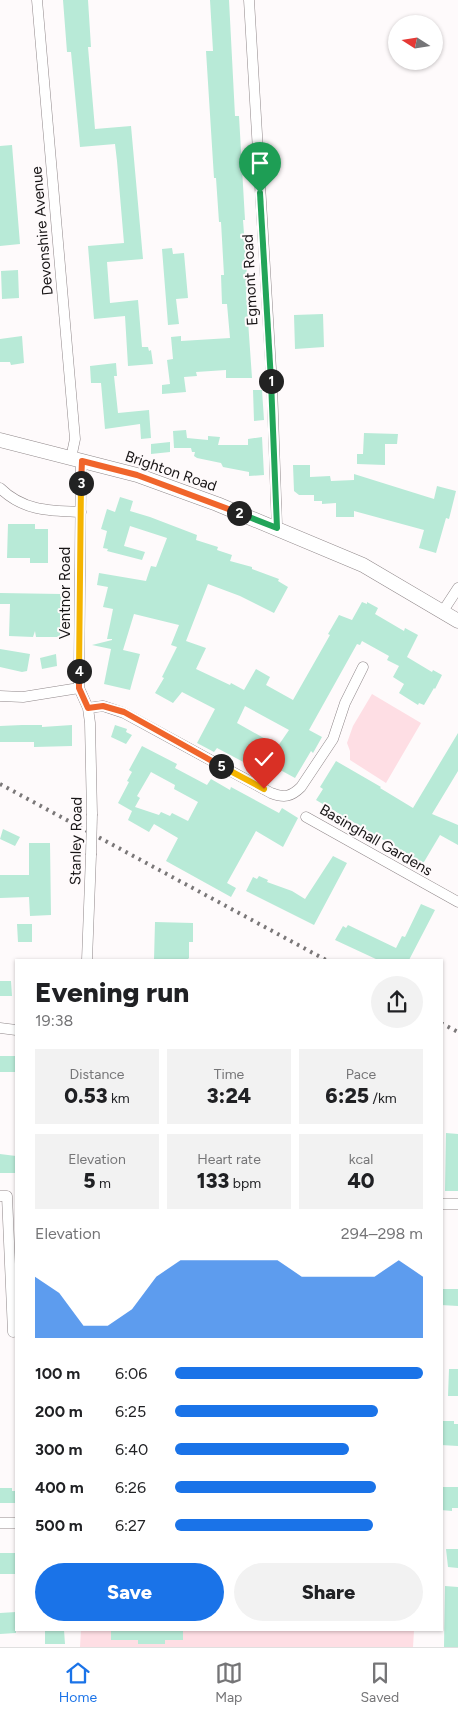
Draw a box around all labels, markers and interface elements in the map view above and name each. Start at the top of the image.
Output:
north arrow [388,15,442,70]
map controls [388,15,443,70]
pin [239,142,281,193]
icon: arrive [246,149,274,177]
street label: Devonshire Avenue [27,166,57,296]
street label: Egmont Road [239,234,261,326]
pin: 1 [258,368,284,394]
text: 1 [269,373,274,390]
street label: Brighton Road [123,447,219,495]
pin: 3 [68,470,94,496]
text: 3 [78,475,85,492]
pin: 2 [226,500,252,526]
text: 2 [235,505,244,522]
street label: Ventnor Road [56,547,74,639]
pin: 4 [66,658,92,684]
text: 4 [75,663,84,680]
pin [243,738,285,789]
icon: check [250,745,278,773]
pin: 5 [208,754,234,778]
text: 5 [217,758,226,775]
street label: Stanley Road [66,797,86,885]
street label: Basinghall Gardens [316,800,436,880]
text: Evening run [35,975,189,1009]
button: share [371,976,423,1028]
text: 19:38 [35,1011,73,1030]
text: Distance [70,1066,124,1083]
text: Time [214,1066,244,1083]
text: Pace [346,1066,376,1083]
text: 0.53 [64,1083,108,1108]
text: 3:24 [207,1083,251,1108]
text: 6:25 [325,1083,369,1108]
text: km [108,1090,130,1107]
text: /km [369,1090,397,1107]
text: Elevation [68,1151,126,1168]
text: Heart rate [197,1151,261,1168]
text: kcal [349,1151,373,1168]
text: 5 [83,1168,95,1193]
text: 133 [197,1168,229,1193]
text: 40 [347,1168,375,1193]
text: m [95,1175,111,1192]
text: bpm [229,1175,261,1192]
text: Elevation [35,1224,101,1243]
text: 294–298 m [341,1224,423,1243]
text: 100 m [35,1364,80,1383]
text: 6:06 [115,1364,147,1383]
text: 200 m [35,1402,83,1421]
text: 6:25 [115,1402,146,1421]
text: 300 m [35,1440,82,1459]
text: 6:40 [115,1440,148,1459]
text: 400 m [35,1478,84,1497]
text: 6:26 [115,1478,146,1497]
text: 500 m [35,1516,83,1535]
text: 6:27 [115,1516,146,1535]
button: Save [35,1563,224,1621]
button: Share [234,1563,423,1621]
tab: Home [59,1659,97,1706]
tab: Map [215,1659,243,1706]
tab: Saved [361,1659,399,1706]

